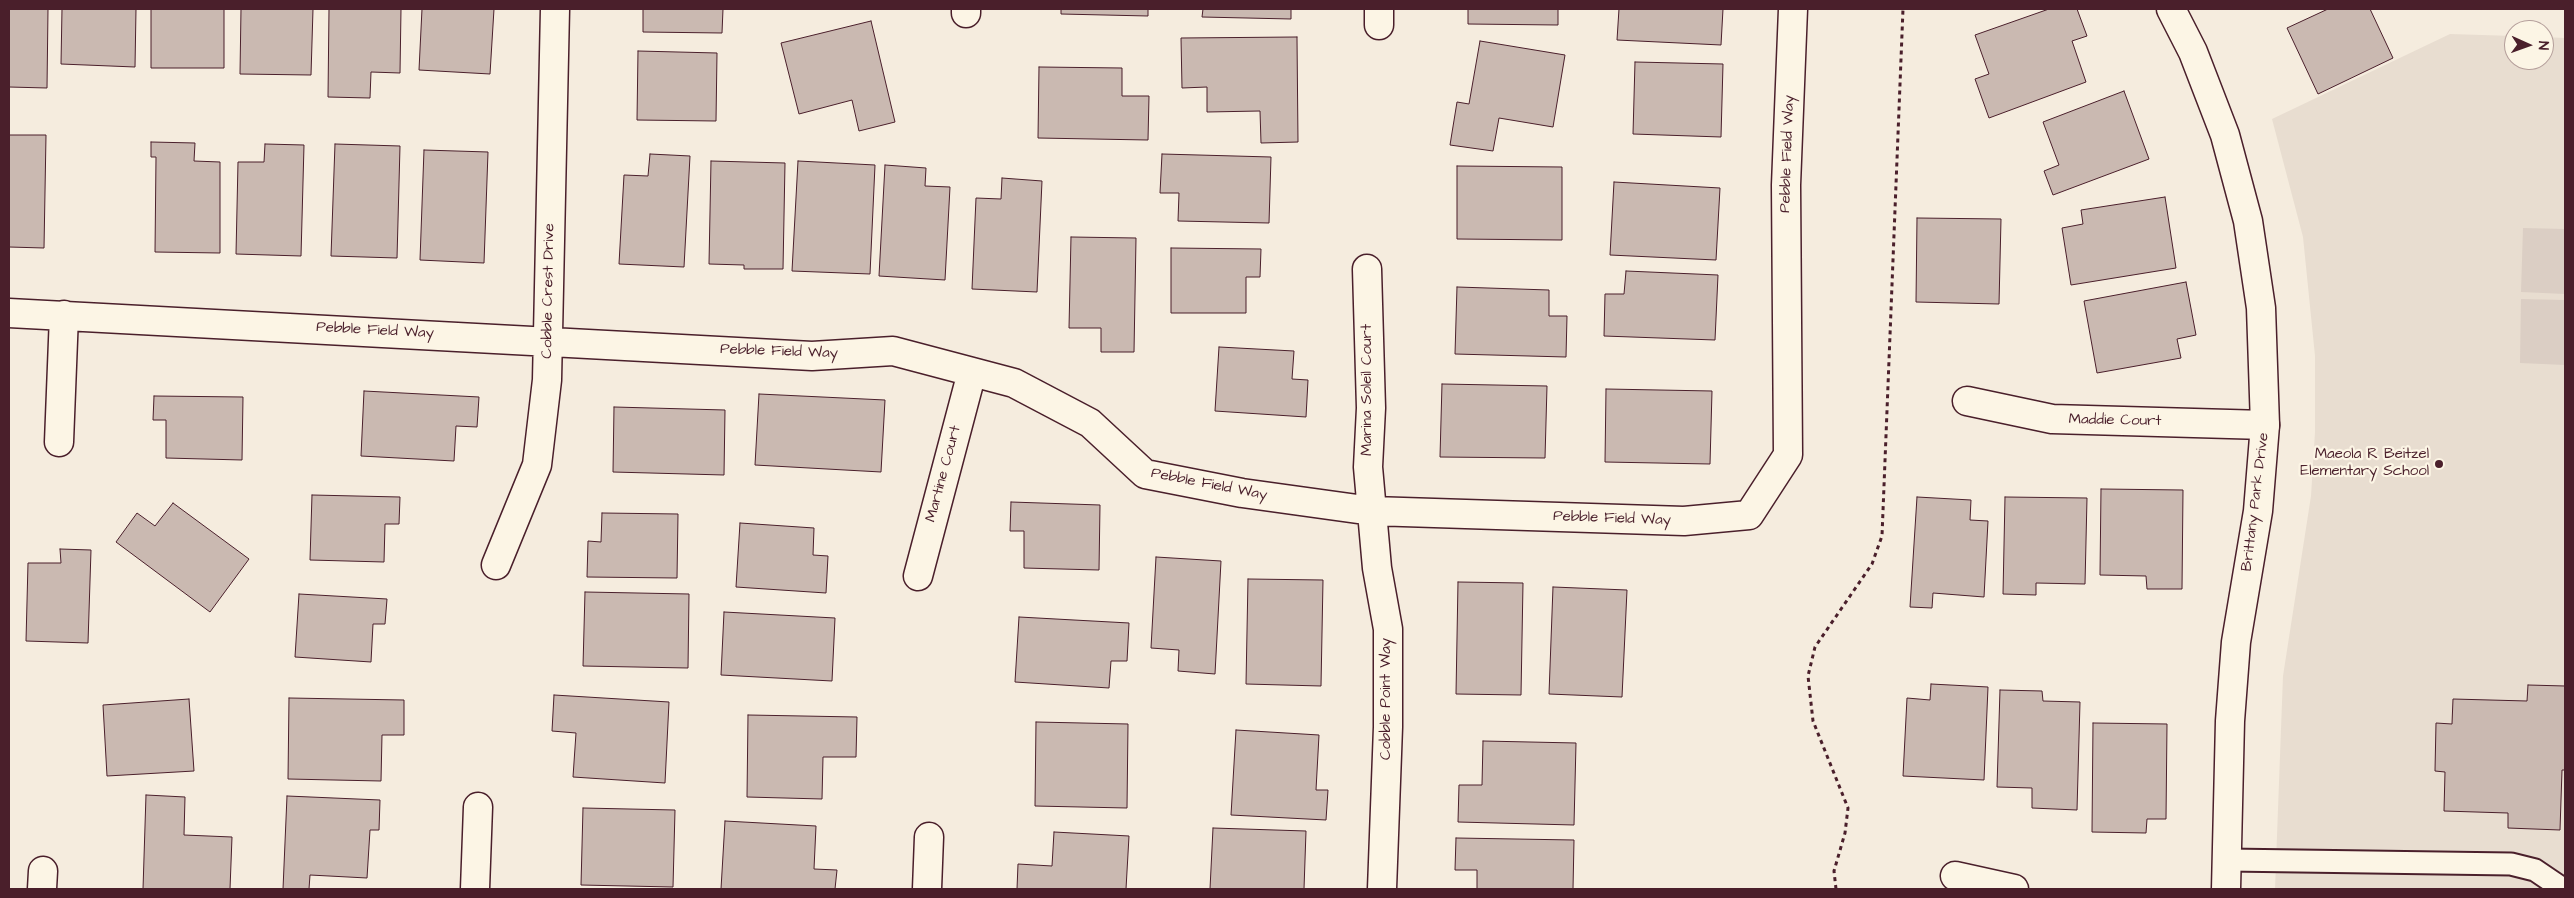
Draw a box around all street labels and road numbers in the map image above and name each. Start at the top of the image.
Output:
street label: Pebble Field Way [1777,95,1799,213]
street label: Cobble Crest Drive [539,223,559,359]
street label: Pebble Field Way [316,319,434,343]
street label: Marina Soleil Court [1359,324,1377,456]
street label: Pebble Field Way [720,341,838,363]
street label: Maddie Court [2068,411,2162,431]
street label: Martine Court [922,424,966,524]
street label: Brittany Park Drive [2239,432,2273,572]
street label: Pebble Field Way [1149,465,1269,505]
street label: Pebble Field Way [1553,508,1671,530]
street label: Cobble Point Way [1378,638,1396,760]

